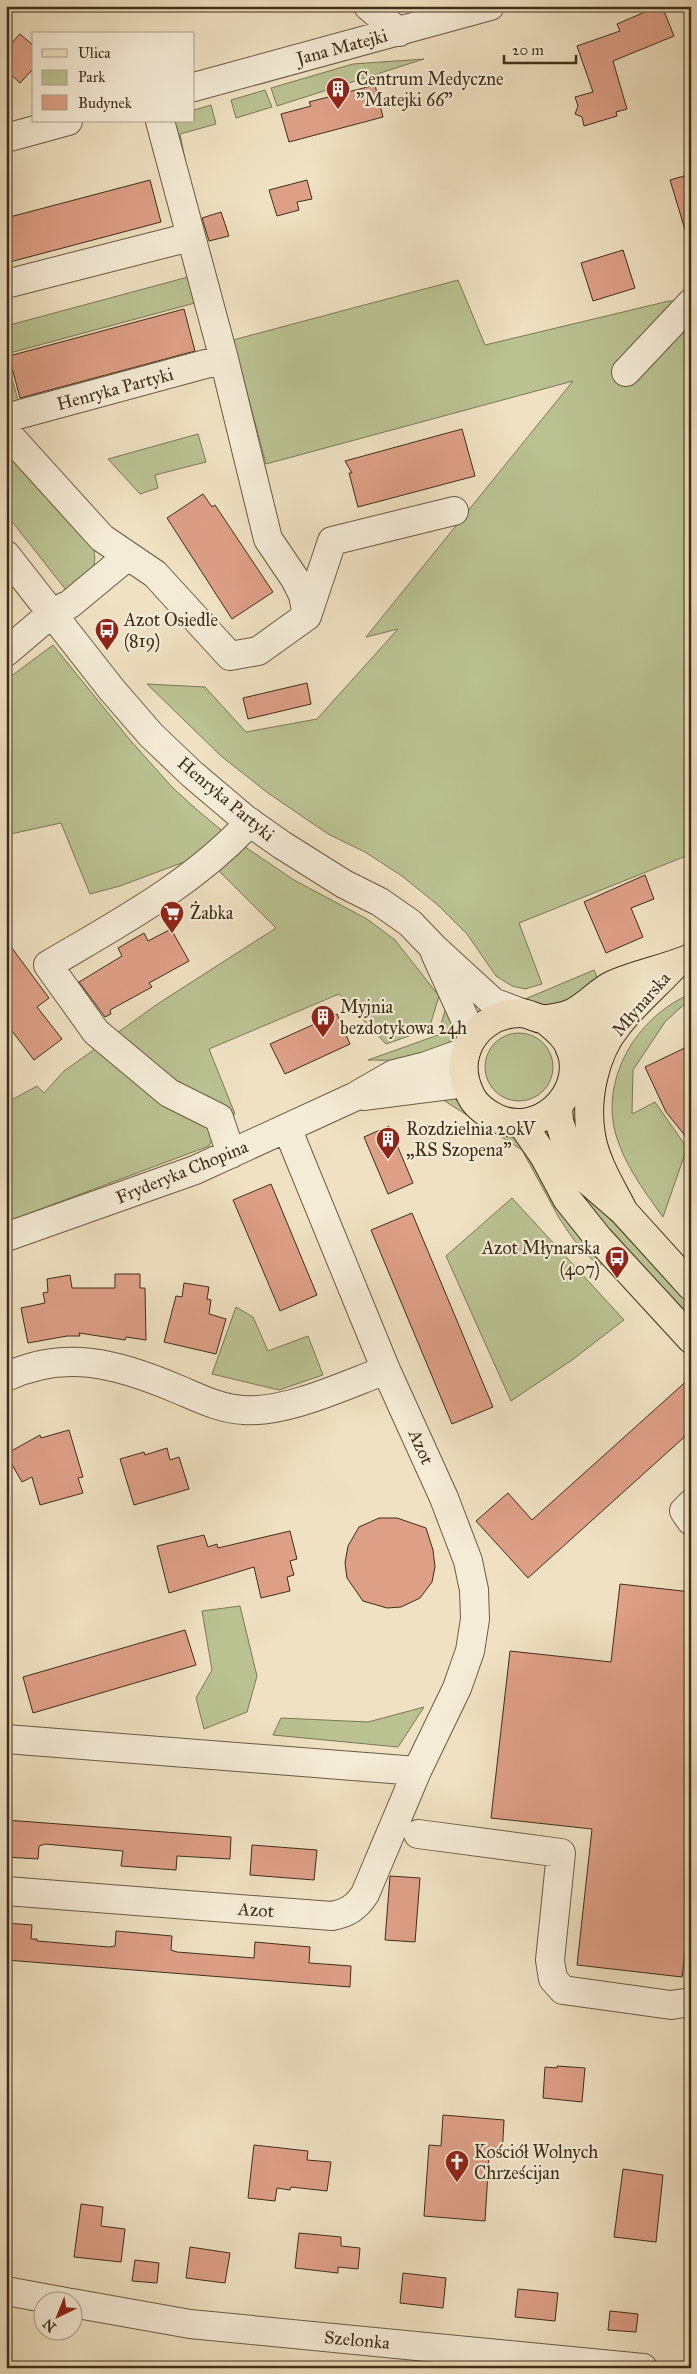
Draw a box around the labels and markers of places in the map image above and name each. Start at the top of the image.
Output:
place label: Centrum Medyczne "Matejki 66" [356,68,503,111]
building icon: Centrum Medyczne "Matejki 66" [325,76,351,110]
place label: Azot Osiedle (819) [123,609,218,653]
bus stop icon: Azot Osiedle (819) [94,617,120,651]
supermarket icon: Żabka [159,900,185,934]
place label: Żabka [190,901,234,924]
place label: Myjnia bezdotykowa 24h [340,996,467,1039]
building icon: Myjnia bezdotykowa 24h [310,1004,336,1038]
place label: Rozdzielnia 20kV „RS Szopena” [406,1118,537,1161]
building icon: Rozdzielnia 20kV „RS Szopena” [375,1126,401,1160]
place label: Azot Młynarska (407) [481,1237,600,1281]
bus stop icon: Azot Młynarska (407) [604,1245,630,1279]
place label: Kościół Wolnych Chrześcijan [474,2141,598,2184]
church icon: Kościół Wolnych Chrześcijan [444,2149,470,2183]

